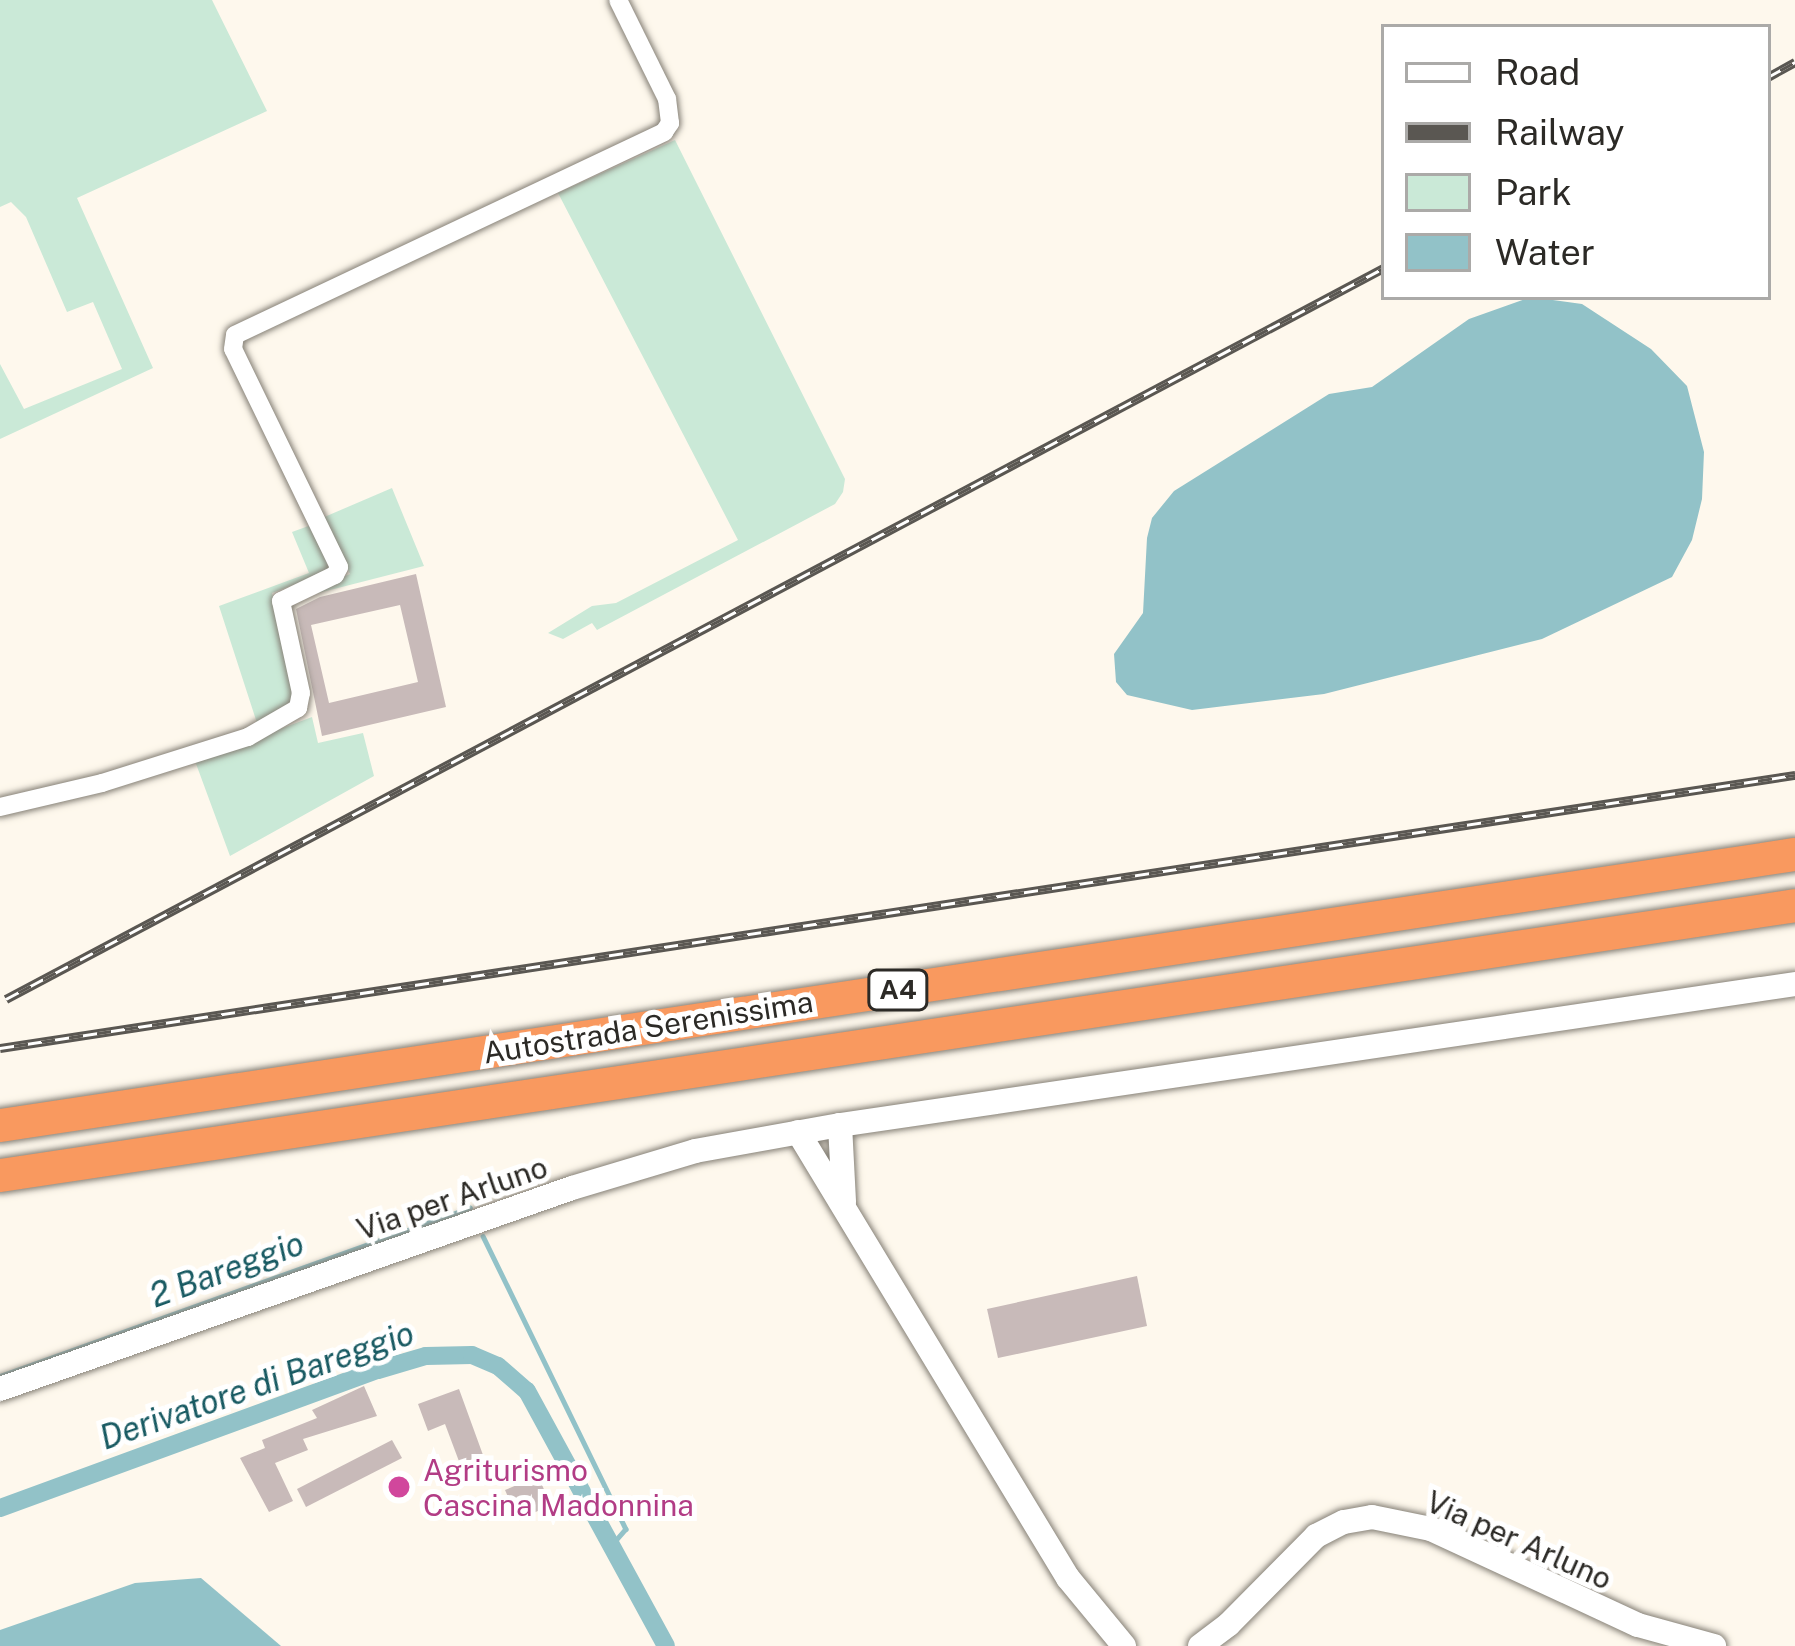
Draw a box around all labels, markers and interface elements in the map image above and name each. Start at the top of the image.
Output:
legend [1381,24,1771,300]
text: Road [1495,51,1580,93]
text: Railway [1495,111,1624,153]
text: Park [1495,171,1572,213]
text: Water [1495,231,1595,273]
road number: A4 [865,969,931,1011]
street label: Autostrada Serenissima [481,983,815,1071]
street label: Via per Arluno [352,1149,552,1247]
water label: 2 Bareggio [145,1224,309,1316]
water label: Derivatore di Bareggio [94,1314,420,1458]
place label: Agriturismo Cascina Madonnina [423,1452,694,1522]
marker: Agriturismo Cascina Madonnina [386,1474,412,1500]
street label: Via per Arluno [1421,1483,1617,1597]

